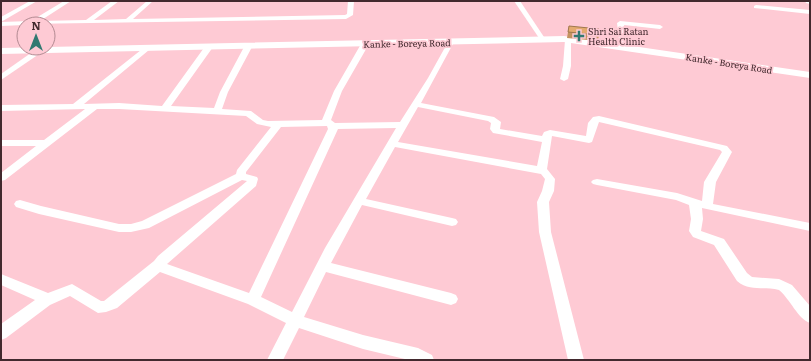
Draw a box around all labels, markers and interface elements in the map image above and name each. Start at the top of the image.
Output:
north arrow [16,16,56,56]
text: N [31,17,41,33]
place label: Shri Sai Ratan Health Clinic [588,24,649,48]
marker: Shri Sai Ratan Health Clinic [573,30,585,42]
street label: Kanke - Boreya Road [363,35,451,51]
street label: Kanke - Boreya Road [685,49,774,77]

